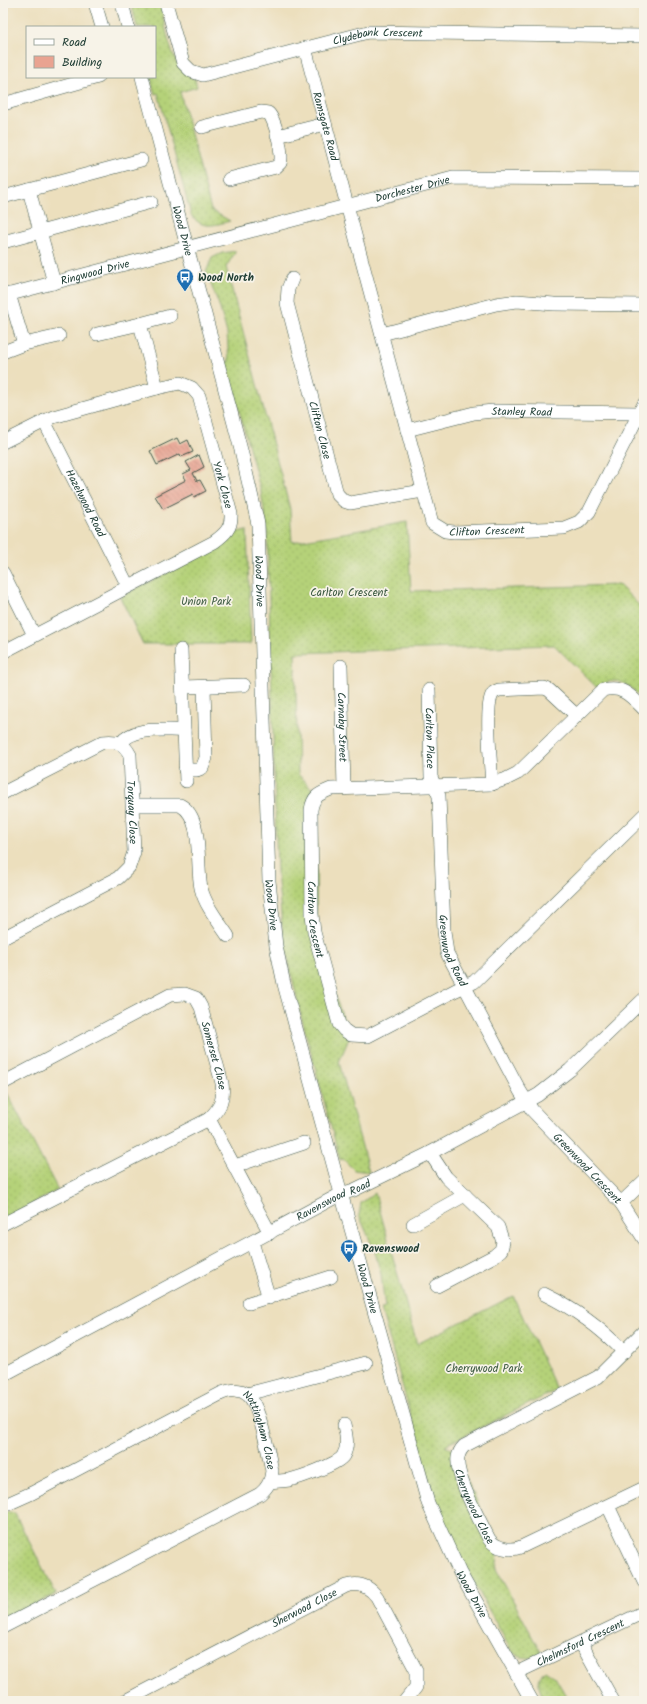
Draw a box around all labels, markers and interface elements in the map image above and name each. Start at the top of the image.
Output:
street label: Clydebank Crescent [331,24,424,51]
legend [26,26,156,78]
text: Road [62,33,87,52]
text: Building [62,53,102,72]
street label: Ramsgate Road [307,90,343,164]
street label: Dorchester Drive [373,171,452,208]
street label: Wood Drive [167,204,197,258]
street label: Ringwood Drive [59,255,132,291]
bus stop icon: Wood North [175,267,195,292]
place label: Wood North [198,269,254,287]
street label: Clifton Close [303,399,336,461]
street label: Stanley Road [491,403,553,422]
street label: York Close [207,459,237,511]
street label: Hazelwood Road [60,466,110,541]
street label: Clifton Crescent [448,521,526,542]
street label: Wood Drive [249,555,269,607]
park label: Carlton Crescent [310,584,388,602]
park label: Union Park [181,593,232,611]
street label: Carnaby Street [332,692,351,763]
street label: Carlton Place [419,707,439,769]
street label: Torquay Close [121,780,142,844]
street label: Wood Drive [259,878,282,932]
street label: Carlton Crescent [302,881,329,961]
street label: Greenwood Road [433,914,472,991]
street label: Somerset Close [195,1019,231,1090]
street label: Greenwood Crescent [548,1129,626,1209]
street label: Ravenswood Road [293,1175,375,1226]
bus stop icon: Ravenswood [339,1238,359,1263]
place label: Ravenswood [362,1240,420,1258]
street label: Wood Drive [351,1262,382,1316]
park label: Cherrywood Park [445,1360,523,1378]
street label: Nottingham Close [238,1386,280,1471]
street label: Cherrywood Close [449,1467,498,1549]
street label: Wood Drive [451,1568,491,1621]
street label: Sherwood Close [269,1584,341,1633]
street label: Chelmsford Crescent [533,1614,628,1672]

